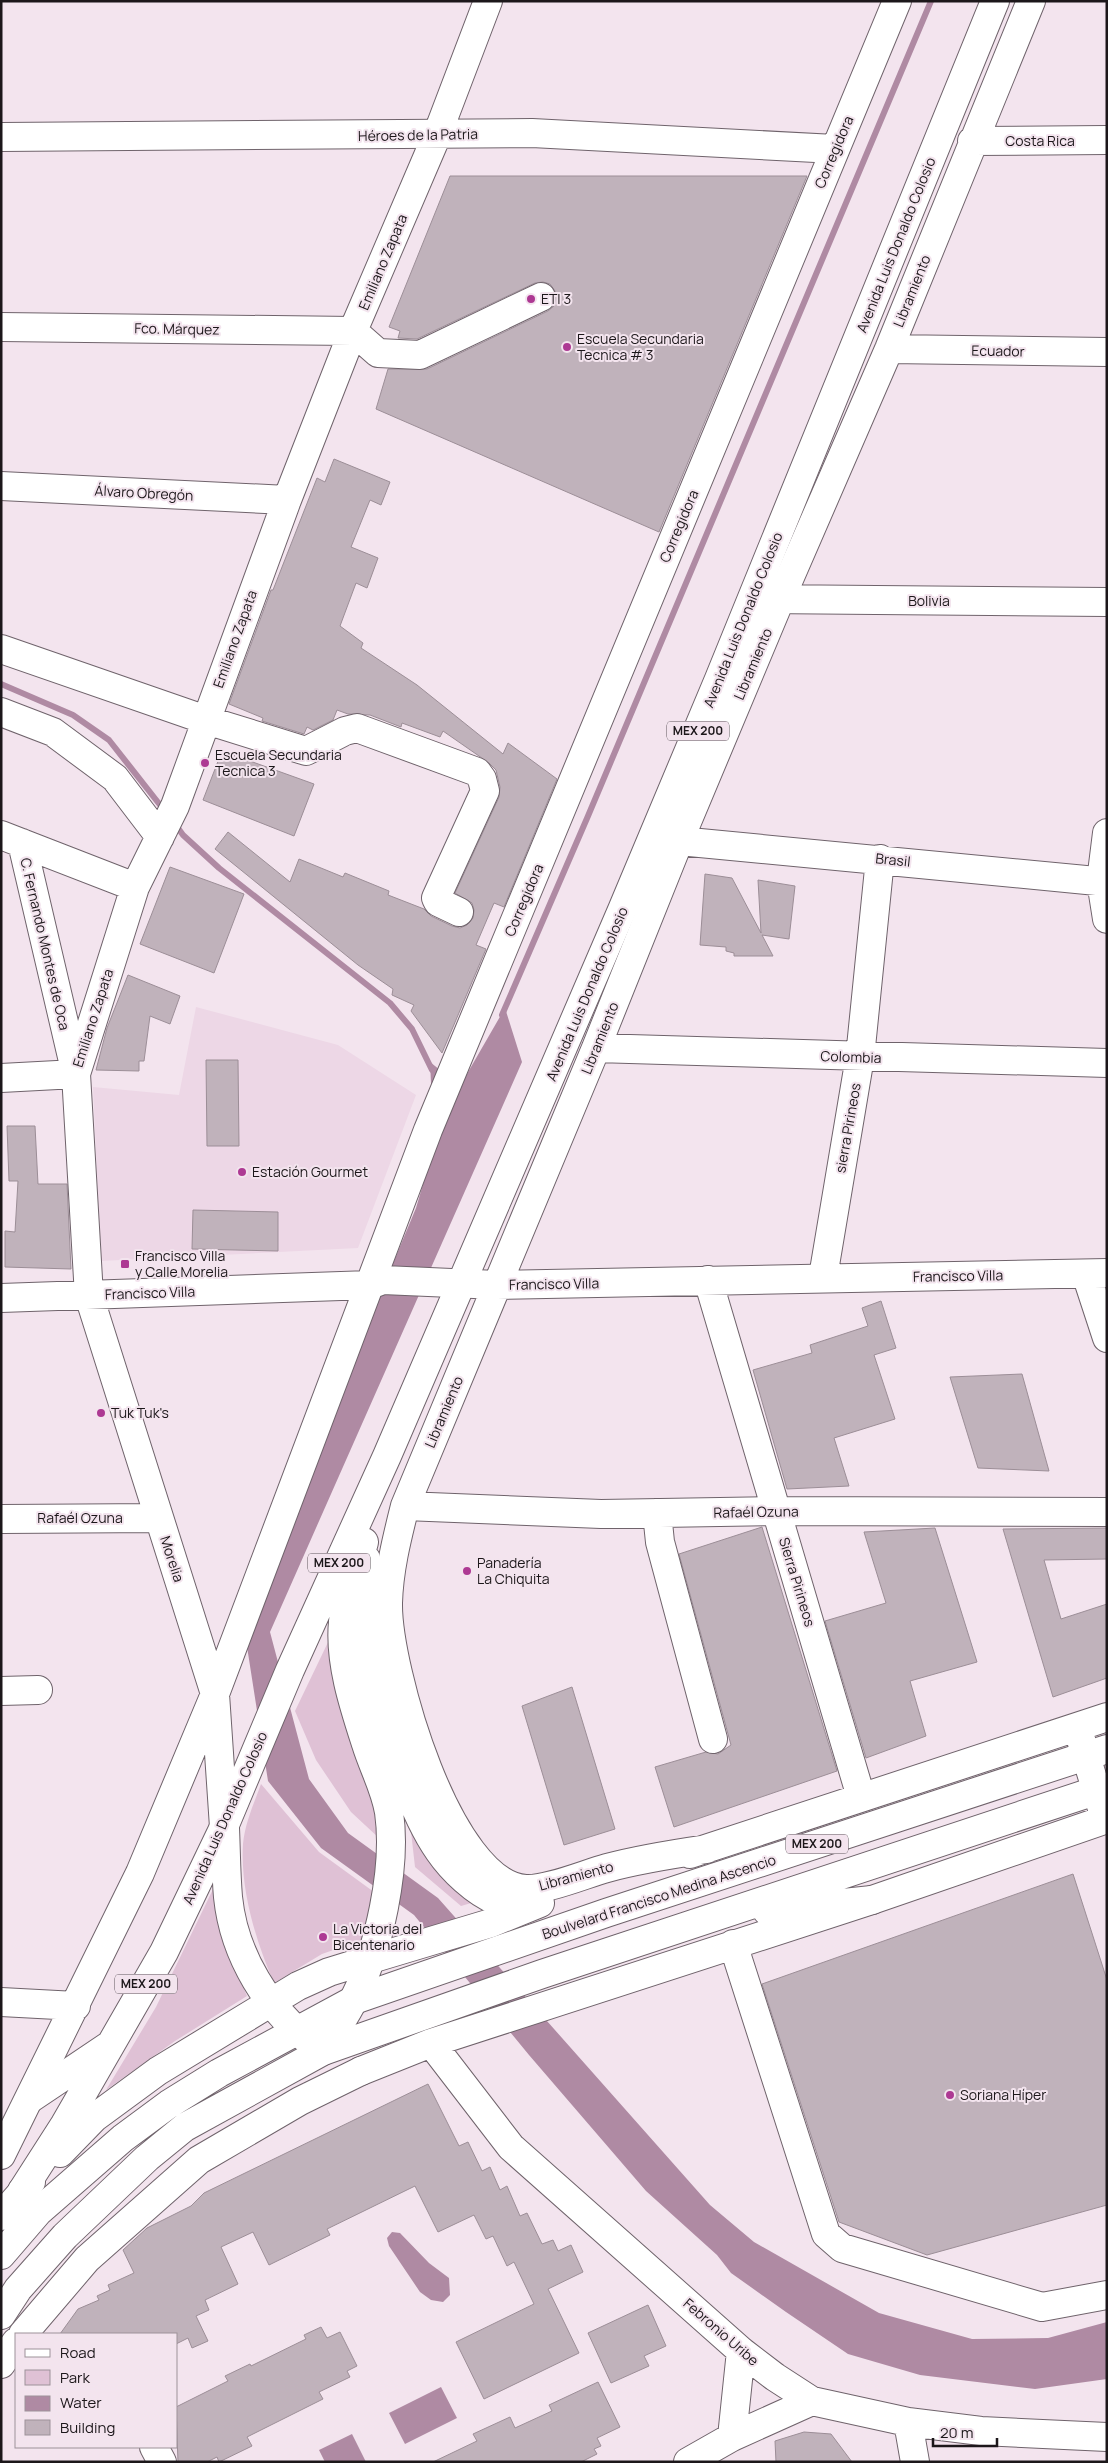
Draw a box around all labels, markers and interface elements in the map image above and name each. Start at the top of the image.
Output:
street label: Corregidora [810,113,857,191]
street label: Héroes de la Patria [358,124,478,145]
street label: Costa Rica [1005,131,1075,150]
street label: Avenida Luis Donaldo Colosio [852,154,939,335]
street label: Emiliano Zapata [354,211,411,313]
street label: Libramiento [888,252,935,330]
place label: ETI 3 [541,289,571,308]
marker: ETI 3 [525,293,537,305]
street label: Fco. Márquez [134,318,220,339]
place label: Escuela Secundaria Tecnica # 3 [577,329,704,364]
marker: Escuela Secundaria Tecnica # 3 [561,341,573,353]
street label: Ecuador [971,341,1025,360]
street label: Álvaro Obregón [94,480,194,505]
street label: Corregidora [655,487,702,565]
street label: Avenida Luis Donaldo Colosio [699,529,786,710]
street label: Emiliano Zapata [208,587,261,690]
street label: Bolivia [908,591,950,610]
street label: Libramiento [729,625,776,703]
road number: MEX 200 [667,721,729,740]
place label: Escuela Secundaria Tecnica 3 [215,745,342,780]
marker: Escuela Secundaria Tecnica 3 [199,757,211,769]
street label: Brasil [875,848,911,871]
street label: C. Fernando Montes de Oca [16,856,75,1032]
street label: Corregidora [500,861,547,939]
street label: Avenida Luis Donaldo Colosio [541,904,632,1084]
street label: Emiliano Zapata [68,966,117,1070]
street label: Libramiento [576,999,623,1077]
street label: Colombia [820,1046,882,1067]
street label: sierra Pirineos [830,1081,865,1174]
place label: Estación Gourmet [252,1162,368,1181]
marker: Estación Gourmet [236,1166,248,1178]
place label: Francisco Villa y Calle Morelia [135,1246,228,1281]
marker: Francisco Villa y Calle Morelia [119,1258,131,1270]
street label: Francisco Villa [913,1265,1003,1286]
street label: Francisco Villa [509,1273,599,1294]
street label: Francisco Villa [104,1281,195,1304]
street label: Libramiento [420,1373,467,1451]
place label: Tuk Tuk's [111,1403,169,1422]
marker: Tuk Tuk's [95,1407,107,1419]
street label: Rafaél Ozuna [713,1501,799,1522]
street label: Rafaél Ozuna [37,1508,123,1527]
street label: Morelia [156,1533,189,1584]
street label: Sierra Pirineos [775,1535,820,1629]
place label: Panadería La Chiquita [477,1553,550,1588]
road number: MEX 200 [308,1554,370,1572]
marker: Panadería La Chiquita [461,1565,473,1577]
street label: Avenida Luis Donaldo Colosio [178,1728,271,1907]
road number: MEX 200 [786,1835,848,1854]
street label: Boulvelard Francisco Medina Ascencio [540,1850,778,1943]
street label: Libramiento [537,1856,615,1895]
place label: La Victoria del Bicentenario [333,1919,422,1954]
marker: La Victoria del Bicentenario [317,1931,329,1943]
road number: MEX 200 [115,1975,177,1994]
place label: Soriana Híper [960,2085,1046,2104]
marker: Soriana Híper [944,2089,956,2101]
street label: Febronio Uribe [680,2294,763,2370]
legend [15,2333,178,2448]
text: Road [60,2342,96,2363]
text: Park [60,2367,90,2388]
text: Water [60,2392,102,2413]
scale bar [933,2416,997,2448]
text: Building [60,2417,115,2438]
text: 20 m [940,2422,973,2443]

